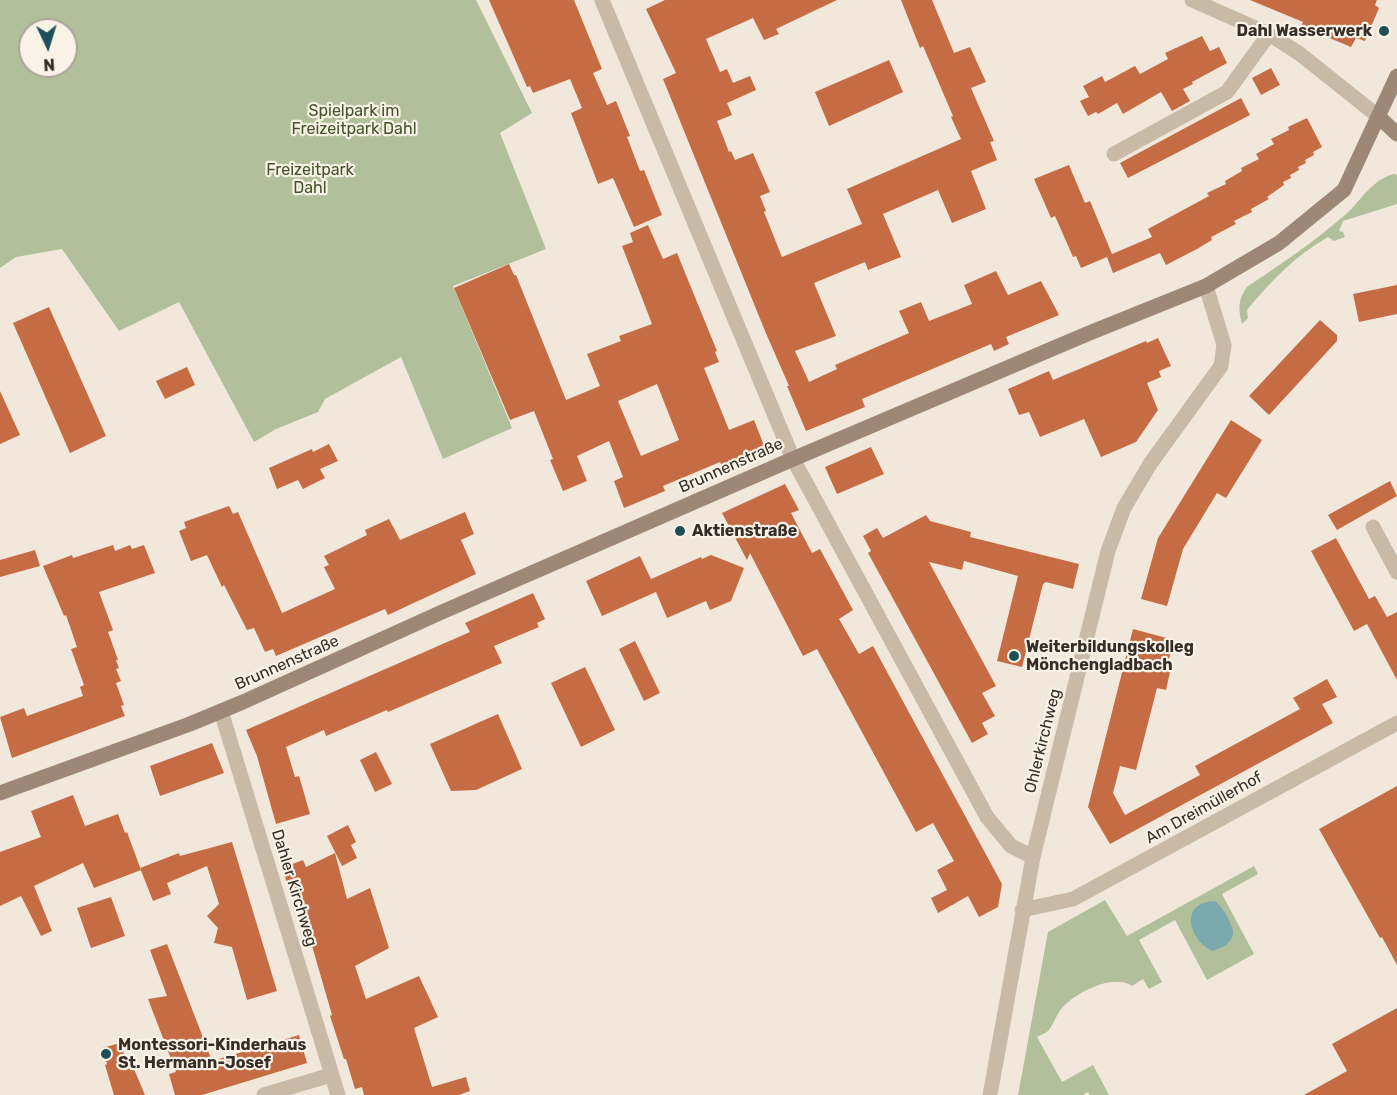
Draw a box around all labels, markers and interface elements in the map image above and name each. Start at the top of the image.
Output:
north arrow [18,18,78,78]
place label: Dahl Wasserwerk [1237,21,1372,41]
marker: Dahl Wasserwerk [1377,24,1391,38]
text: N [43,55,56,74]
park label: Spielpark im Freizeitpark Dahl [291,101,417,139]
park label: Freizeitpark Dahl [266,160,354,198]
street label: Brunnenstraße [676,434,786,498]
place label: Aktienstraße [692,521,797,541]
marker: Aktienstraße [673,524,687,538]
street label: Brunnenstraße [232,631,342,695]
place label: Weiterbildungskolleg Mönchengladbach [1026,637,1194,675]
marker: Weiterbildungskolleg Mönchengladbach [1007,649,1021,663]
street label: Ohlerkirchweg [1021,687,1065,795]
street label: Am Dreimüllerhof [1142,768,1266,848]
street label: Dahler Kirchweg [267,827,321,949]
place label: Montessori-Kinderhaus St. Hermann-Josef [118,1035,306,1073]
marker: Montessori-Kinderhaus St. Hermann-Josef [99,1047,113,1061]

